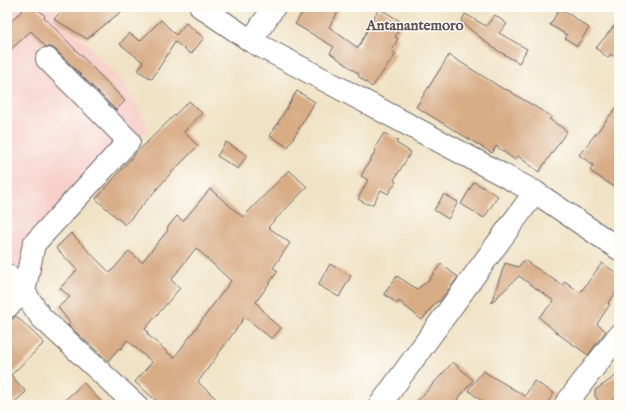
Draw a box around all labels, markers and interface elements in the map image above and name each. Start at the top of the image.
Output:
district label: Antanantemoro [365,16,464,35]

